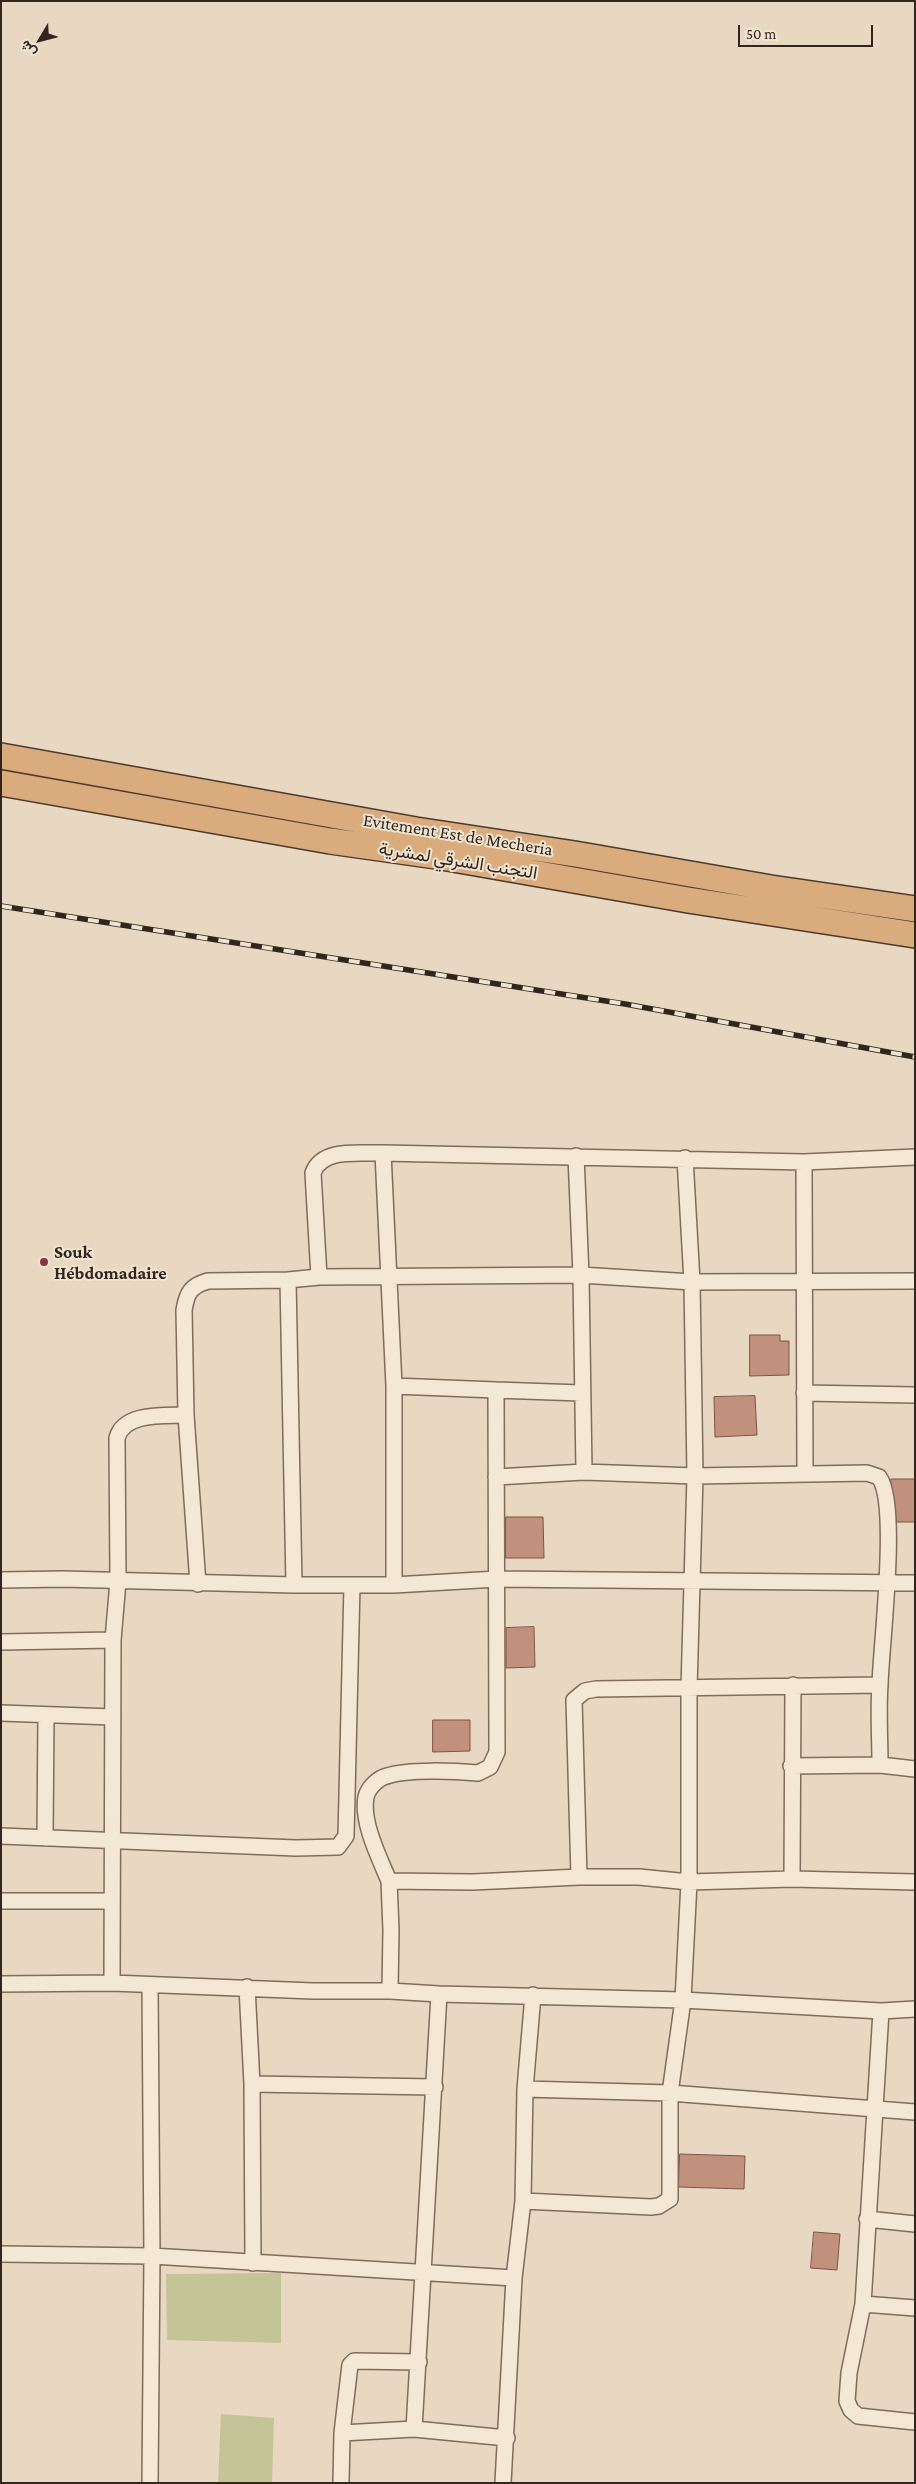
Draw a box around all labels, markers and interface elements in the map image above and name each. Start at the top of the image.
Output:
north arrow [15,15,65,65]
scale bar [741,15,876,47]
text: 50 m [746,26,776,42]
text: ش [17,37,39,61]
street label: Evitement Est de Mecheria [362,809,554,861]
street label: التجنب الشرقي لمشرية [377,838,539,884]
place label: Souk Hébdomadaire [54,1241,167,1284]
marker: Souk Hébdomadaire [38,1256,50,1268]

